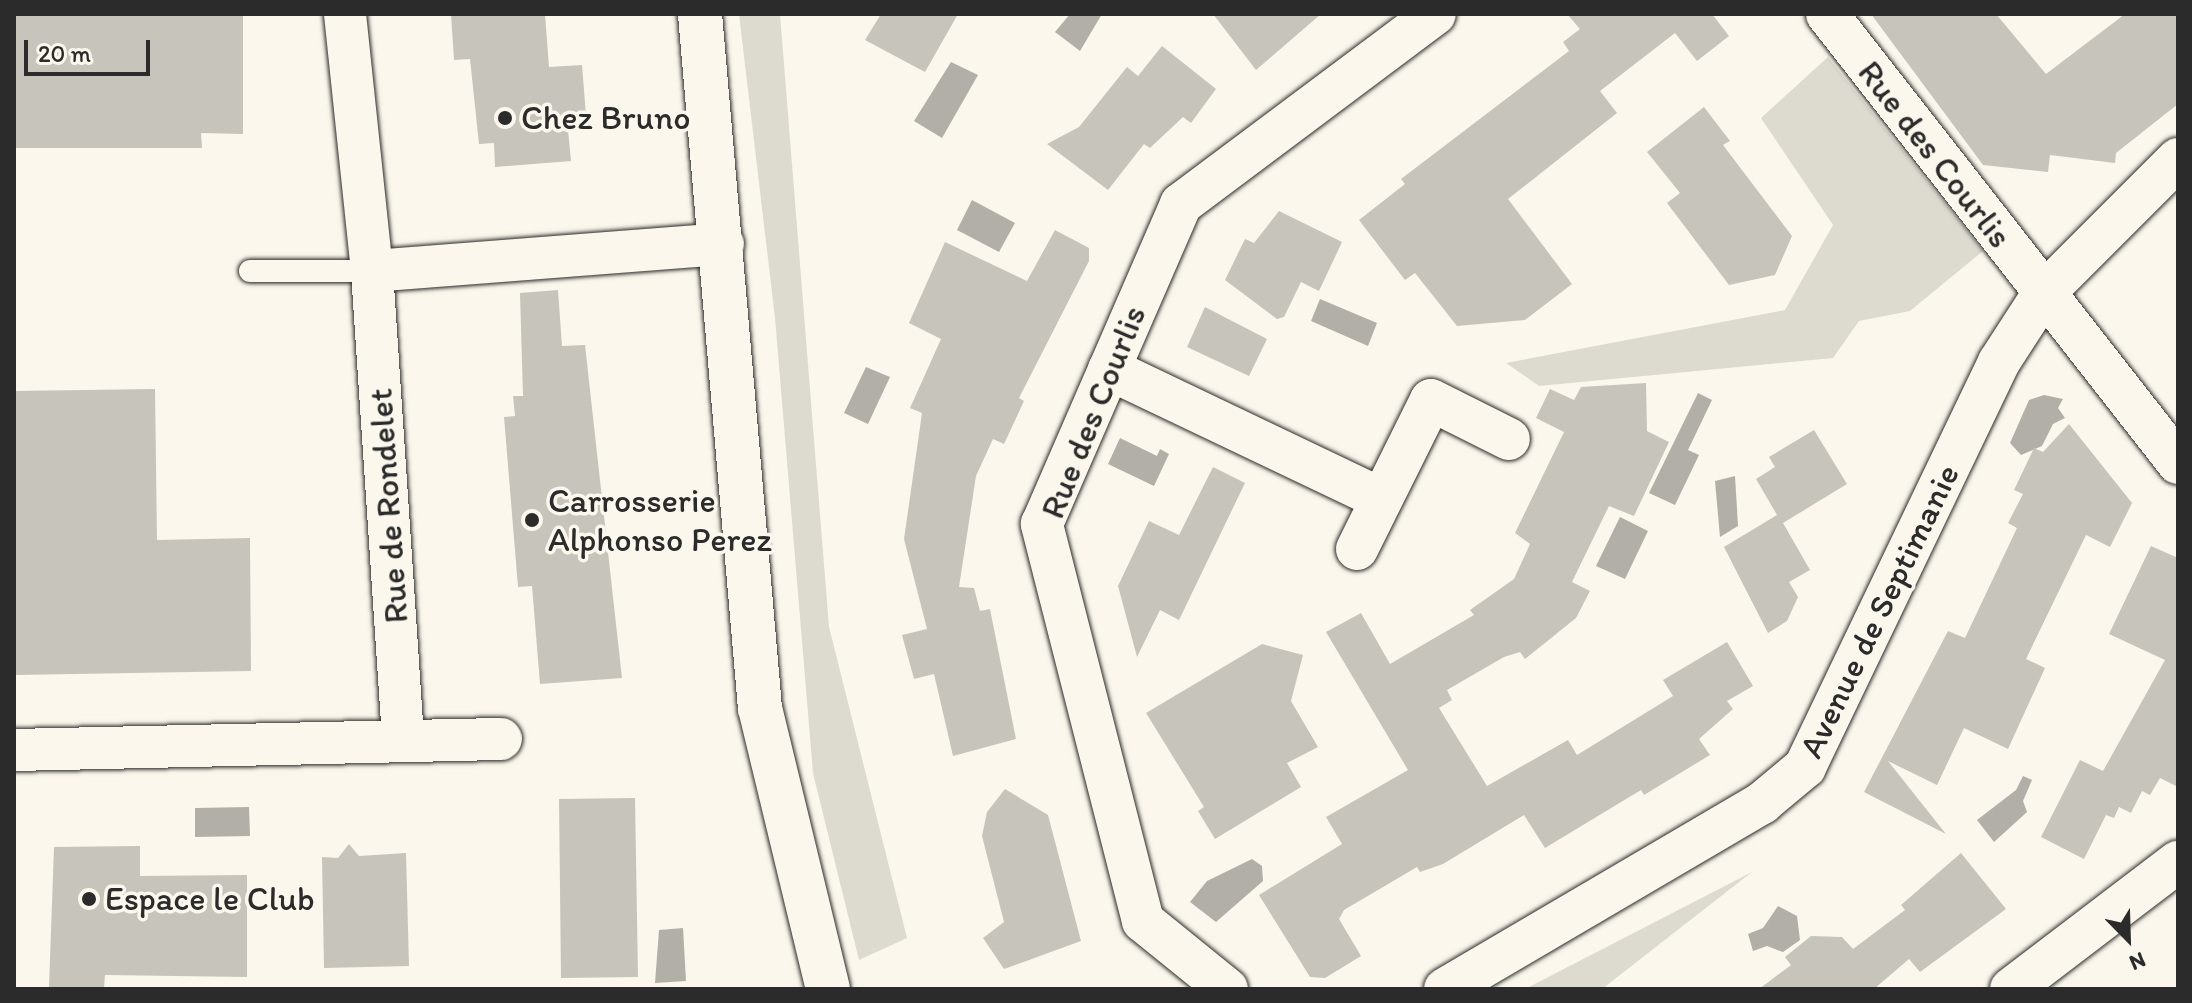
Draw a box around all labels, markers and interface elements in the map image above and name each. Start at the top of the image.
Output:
scale bar [28,24,154,74]
text: 20 m [38,39,91,68]
street label: Rue des Courlis [1849,53,2021,255]
place label: Chez Bruno [521,98,690,138]
marker: Chez Bruno [496,109,514,127]
street label: Rue des Courlis [1032,300,1154,524]
street label: Rue de Rondelet [359,387,417,625]
street label: Avenue de Septimanie [1790,458,1968,764]
place label: Carrosserie Alphonso Perez [548,480,771,560]
marker: Carrosserie Alphonso Perez [523,511,541,529]
place label: Espace le Club [105,879,315,919]
marker: Espace le Club [80,890,98,908]
north arrow [2088,899,2168,979]
text: N [2125,946,2150,977]

